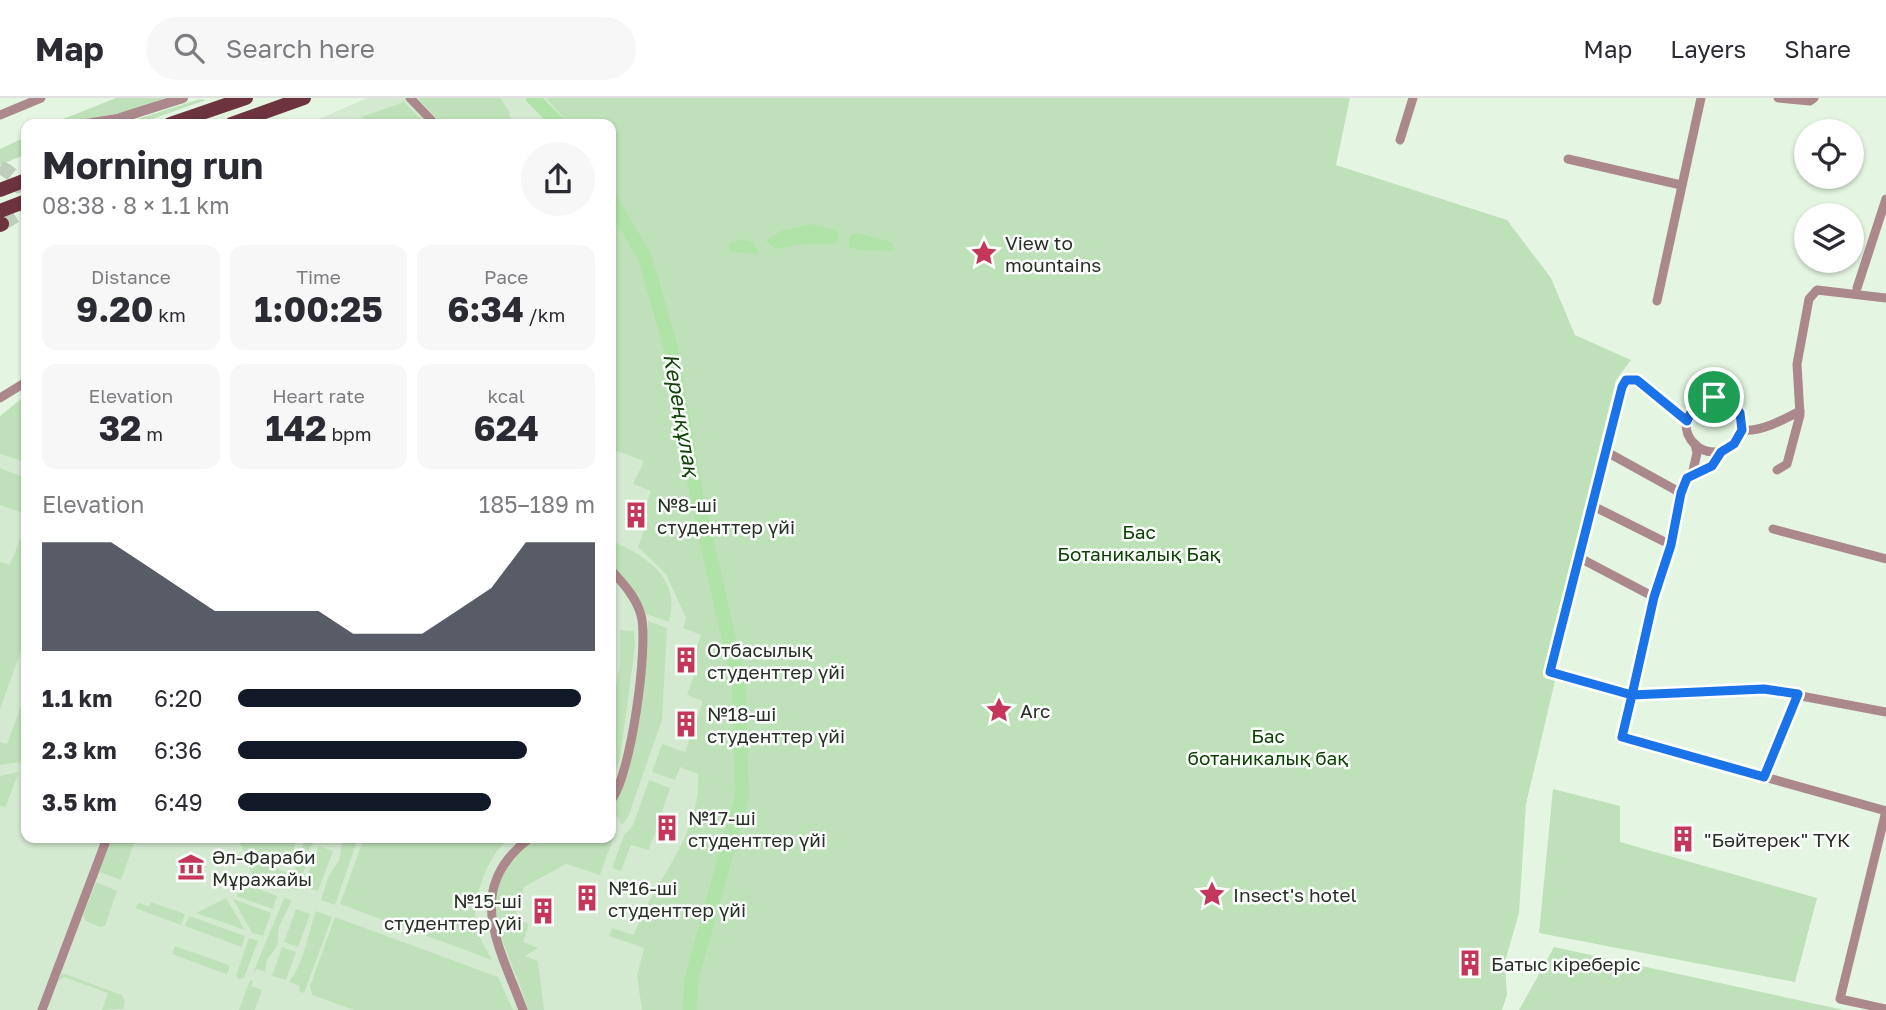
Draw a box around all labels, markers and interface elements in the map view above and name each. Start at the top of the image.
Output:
search box [146,17,636,80]
text: Map [35,29,104,68]
icon: search [170,29,208,67]
text: Search here [226,33,375,64]
text: Map [1583,34,1632,63]
text: Layers [1670,34,1746,63]
text: Share [1784,34,1851,63]
map controls [1794,119,1864,273]
button: locate [1794,119,1864,189]
text: Morning run [42,142,263,187]
button: share [521,142,595,216]
text: 08:38 · 8 × 1.1 km [42,191,230,219]
button: layers [1794,203,1864,273]
place label: View to mountains [1005,231,1101,276]
place icon: View to mountains [969,238,999,268]
text: Distance [91,265,171,288]
text: Time [296,265,341,288]
text: Pace [484,265,528,288]
text: 9.20 [76,288,153,330]
text: 1:00:25 [254,288,383,330]
text: 6:34 [447,288,524,330]
text: km [153,303,186,326]
text: /km [524,303,565,326]
water label: Кереңқұлақ [658,351,706,481]
pin [1684,367,1744,427]
icon: arrive [1695,378,1733,416]
text: Elevation [89,384,173,407]
text: Heart rate [272,384,365,407]
text: kcal [487,384,525,407]
text: 32 [99,407,141,449]
text: 142 [265,407,327,449]
text: 624 [473,407,539,449]
text: m [141,422,163,445]
text: bpm [327,422,372,445]
text: Elevation [42,490,144,518]
text: 185–189 m [479,490,595,518]
place label: №8-ші студенттер үйі [657,493,795,538]
building icon: №8-ші студенттер үйі [621,500,651,530]
park label: Бас Ботаникалық Бақ [1057,520,1221,565]
place label: Отбасылық студенттер үйі [707,638,845,683]
building icon: Отбасылық студенттер үйі [671,645,701,675]
text: 1.1 km [42,684,112,712]
text: 6:20 [154,684,202,712]
place icon: Arc [984,695,1014,725]
place label: Arc [1020,699,1050,722]
place label: №18-ші студенттер үйі [707,702,845,747]
building icon: №18-ші студенттер үйі [671,709,701,739]
park label: Бас ботаникалық бақ [1188,724,1348,769]
text: 2.3 km [42,736,117,764]
text: 6:36 [154,736,202,764]
text: 3.5 km [42,788,117,816]
text: 6:49 [154,788,203,816]
place label: №17-ші студенттер үйі [688,806,826,851]
building icon: №17-ші студенттер үйі [652,813,682,843]
building icon: "Бәйтерек" ТҮК [1668,824,1698,854]
place label: "Бәйтерек" ТҮК [1704,828,1850,851]
place label: Әл-Фараби Мұражайы [212,845,316,890]
museum icon: Әл-Фараби Мұражайы [176,852,206,882]
place label: №16-ші студенттер үйі [608,876,746,921]
place icon: Insect's hotel [1197,879,1227,909]
building icon: №16-ші студенттер үйі [572,883,602,913]
place label: Insect's hotel [1233,883,1357,906]
place label: №15-ші студенттер үйі [384,889,522,934]
building icon: №15-ші студенттер үйі [528,896,558,926]
building icon: Батыс кіреберіс [1455,948,1485,978]
place label: Батыс кіреберіс [1491,952,1641,975]

